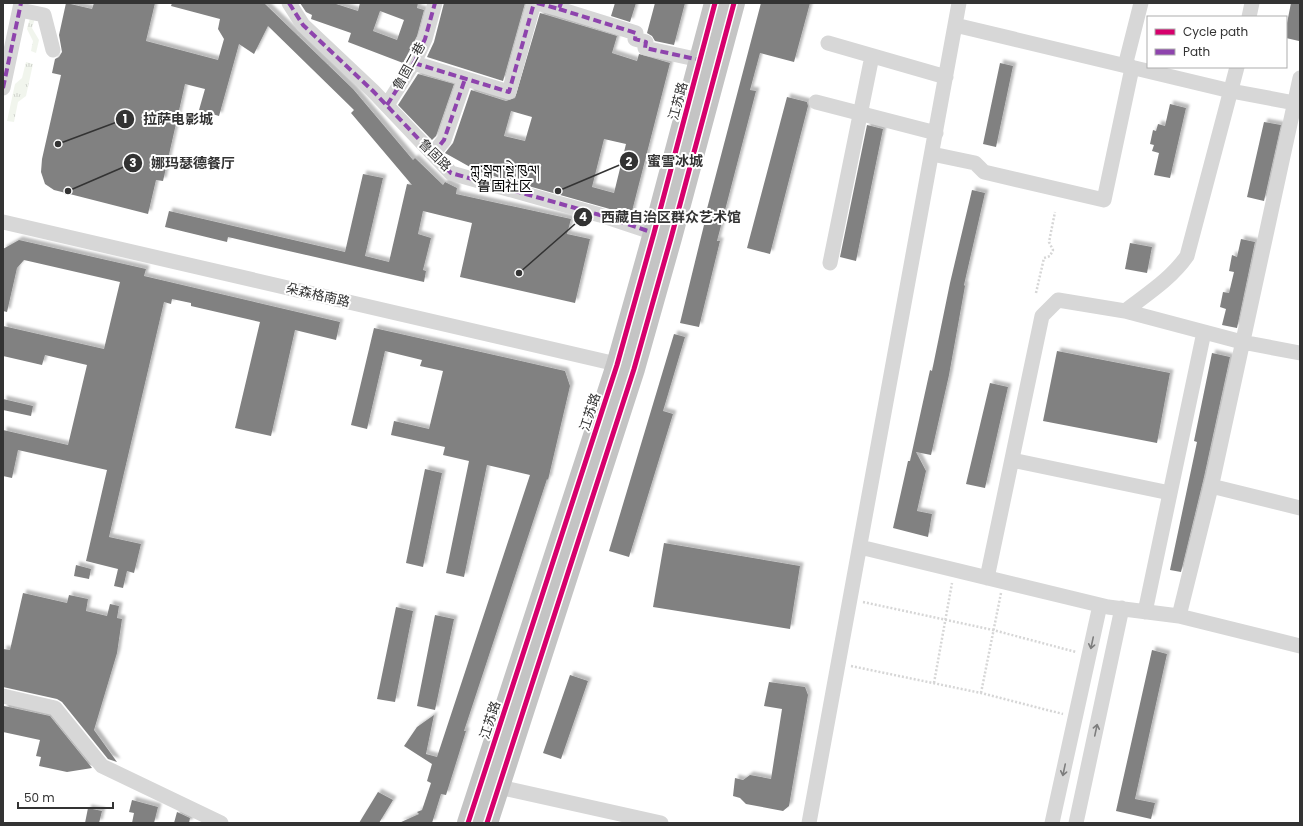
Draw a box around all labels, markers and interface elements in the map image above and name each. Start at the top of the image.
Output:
legend [1147,16,1287,68]
text: Cycle path [1183,23,1248,40]
street label: 鲁固二巷 [388,39,430,93]
text: Path [1183,43,1210,60]
street label: 江苏路 [664,80,692,122]
callout: 拉萨电影城 [115,106,221,132]
text: 拉萨电影城 [143,109,213,129]
text: 1 [123,110,127,127]
street label: 鲁固路 [414,134,456,176]
callout: 蜜雪冰城 [619,148,711,174]
callout: 娜玛瑟德餐厅 [123,150,243,176]
text: 蜜雪冰城 [647,151,703,171]
text: 娜玛瑟德餐厅 [151,153,235,173]
text: 2 [626,153,633,170]
text: 3 [129,154,137,171]
district label: ཀླུ་སྒུག་སྡེ་ཁུལ། 鲁固社区 [470,160,540,196]
callout: 西藏自治区群众艺术馆 [573,204,749,230]
text: 西藏自治区群众艺术馆 [601,207,741,227]
text: 4 [579,208,587,225]
street label: 朵森格南路 [284,278,352,312]
street label: 江苏路 [575,391,605,433]
one-way arrow [1088,636,1096,649]
street label: 江苏路 [475,699,505,741]
one-way arrow [1092,724,1100,737]
one-way arrow [1059,763,1067,776]
scale bar [18,784,113,810]
text: 50 m [24,789,55,806]

